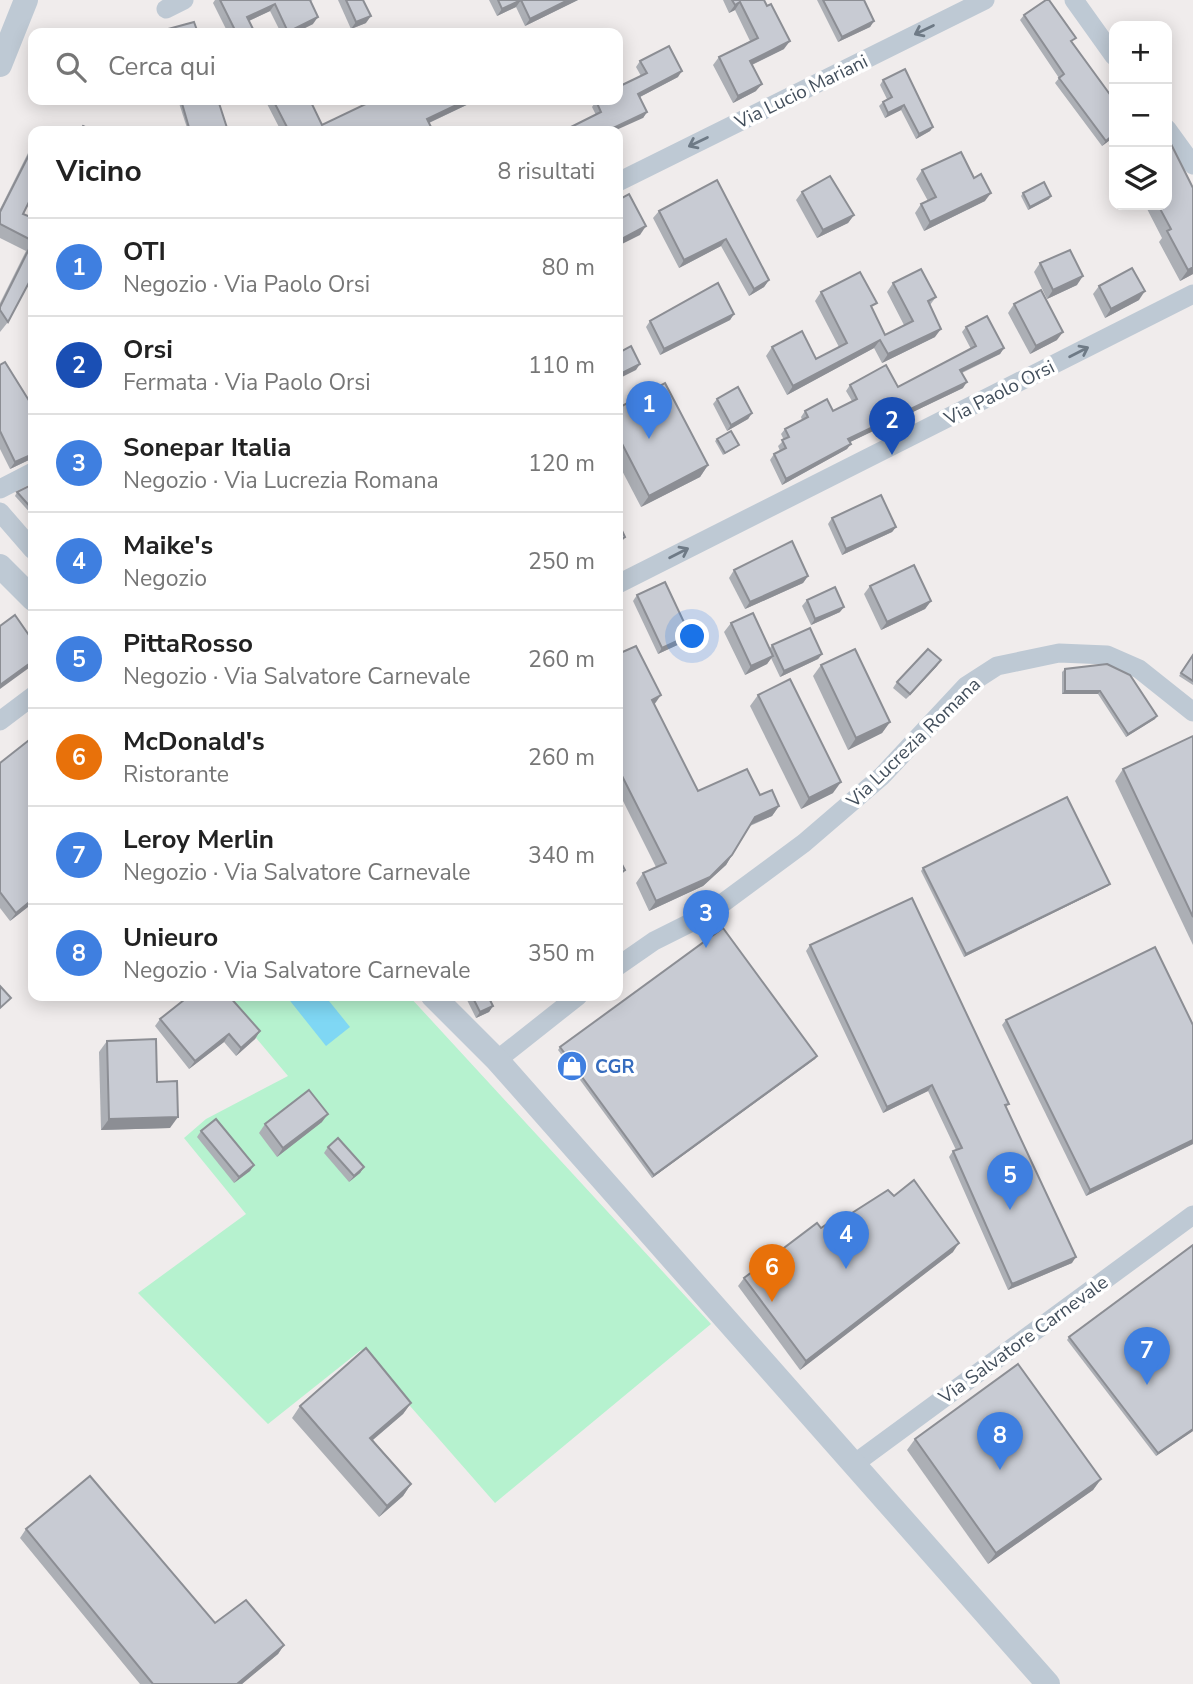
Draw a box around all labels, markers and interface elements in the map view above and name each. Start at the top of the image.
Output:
map controls [1109,21,1172,210]
button: + [1109,21,1172,84]
one-way arrow [914,24,935,38]
search box [28,28,623,105]
icon: search [52,48,90,86]
text: Cerca qui [108,49,216,84]
street label: Via Lucio Mariani [730,49,872,136]
button: − [1109,84,1172,147]
one-way arrow [688,136,709,150]
button: layers [1109,147,1172,210]
text: Vicino [56,151,142,192]
text: 8 risultati [498,156,595,187]
text: OTI [123,234,166,269]
text: 1 [72,252,86,283]
text: 80 m [542,252,595,283]
text: Negozio · Via Paolo Orsi [123,269,370,300]
text: Orsi [123,332,173,367]
one-way arrow [1068,344,1089,358]
text: 2 [72,350,86,381]
text: 110 m [528,350,595,381]
street label: Via Paolo Orsi [939,354,1059,432]
text: Fermata · Via Paolo Orsi [123,367,371,398]
pin: 1 [626,381,672,439]
pin: 2 [869,397,915,455]
text: Sonepar Italia [123,430,291,465]
text: 3 [72,448,86,479]
text: 120 m [528,448,595,479]
text: Negozio · Via Lucrezia Romana [123,465,439,496]
text: Maike's [123,528,213,563]
one-way arrow [668,545,689,559]
text: 4 [72,546,86,577]
text: 250 m [528,546,595,577]
text: Negozio [123,563,207,594]
your location [675,619,709,653]
text: PittaRosso [123,626,253,661]
text: 5 [72,644,86,675]
text: 260 m [528,644,595,675]
text: Negozio · Via Salvatore Carnevale [123,661,471,692]
street label: Via Lucrezia Romana [840,672,986,814]
text: McDonald's [123,724,265,759]
text: 6 [72,742,86,773]
text: 260 m [528,742,595,773]
text: Ristorante [123,759,229,790]
text: Leroy Merlin [123,822,274,857]
text: 7 [72,840,86,871]
text: 340 m [528,840,595,871]
text: Negozio · Via Salvatore Carnevale [123,857,471,888]
pin: 3 [683,890,729,948]
text: Unieuro [123,920,218,955]
text: 8 [72,938,86,969]
text: 350 m [528,938,595,969]
text: Negozio · Via Salvatore Carnevale [123,955,471,986]
shop icon: CGR [555,1049,589,1083]
place label: CGR [595,1054,634,1080]
pin: 5 [987,1152,1033,1210]
pin: 4 [823,1211,869,1269]
pin: 6 [749,1244,795,1302]
street label: Via Salvatore Carnevale [933,1269,1114,1411]
pin: 7 [1124,1327,1170,1385]
pin: 8 [977,1412,1023,1470]

